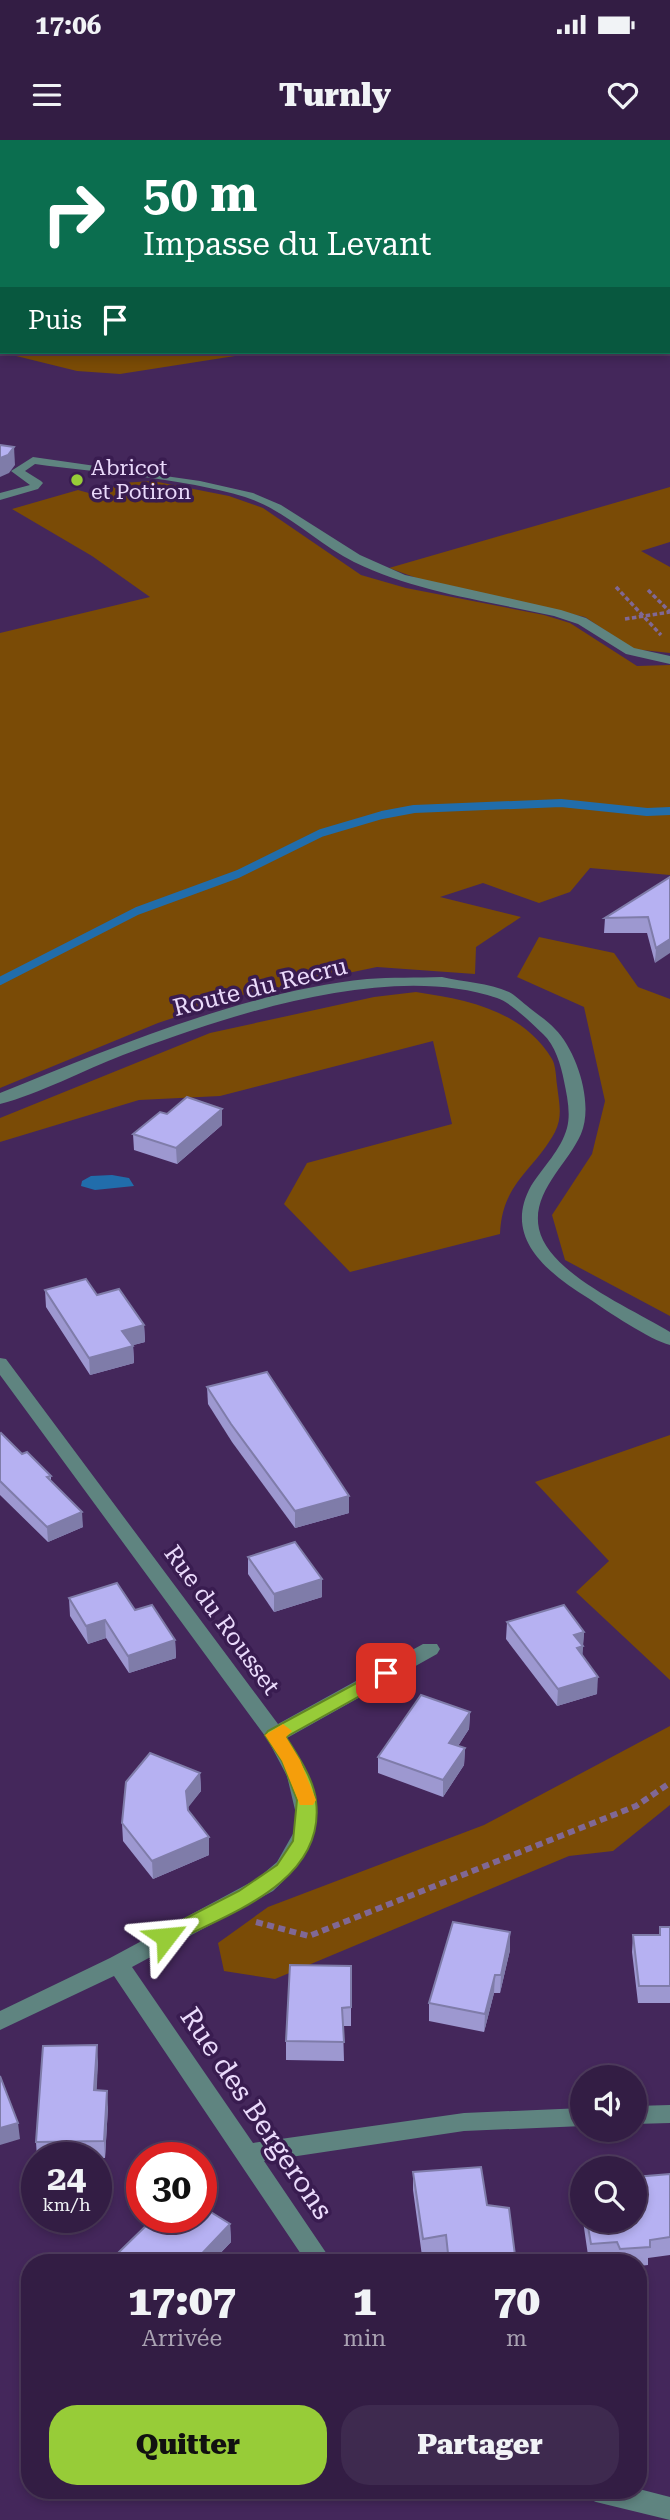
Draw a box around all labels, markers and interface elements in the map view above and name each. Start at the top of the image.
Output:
text: 17:06 [35,10,101,40]
icon: menu [28,76,66,114]
text: Turnly [279,76,391,114]
icon: heart [604,76,642,114]
text: 50 m [143,166,258,223]
icon: right [28,168,119,259]
text: Impasse du Levant [143,225,431,263]
icon: arrive [96,301,134,339]
text: Puis [28,305,82,335]
place label: Abricot et Potiron [91,456,191,504]
marker: Abricot et Potiron [69,472,85,488]
street label: Route du Recru [170,952,350,1022]
street label: Rue du Rousset [158,1540,286,1700]
pin [356,1643,416,1703]
icon: arrive [367,1654,405,1692]
position arrow [129,1900,203,1974]
street label: Rue des Bergerons [174,2001,340,2225]
map controls [570,2065,647,2233]
button: sound [570,2065,647,2142]
speed limit sign: 30 [126,2142,217,2233]
button: search [570,2156,647,2233]
text: 24 [47,2158,86,2199]
text: km/h [42,2194,91,2215]
text: 17:07 [128,2276,236,2325]
text: 1 [353,2276,376,2325]
text: 70 [493,2276,540,2325]
text: Arrivée [142,2325,222,2352]
text: min [343,2325,386,2352]
text: m [506,2325,527,2352]
button: Quitter [49,2405,327,2485]
button: Partager [341,2405,619,2485]

